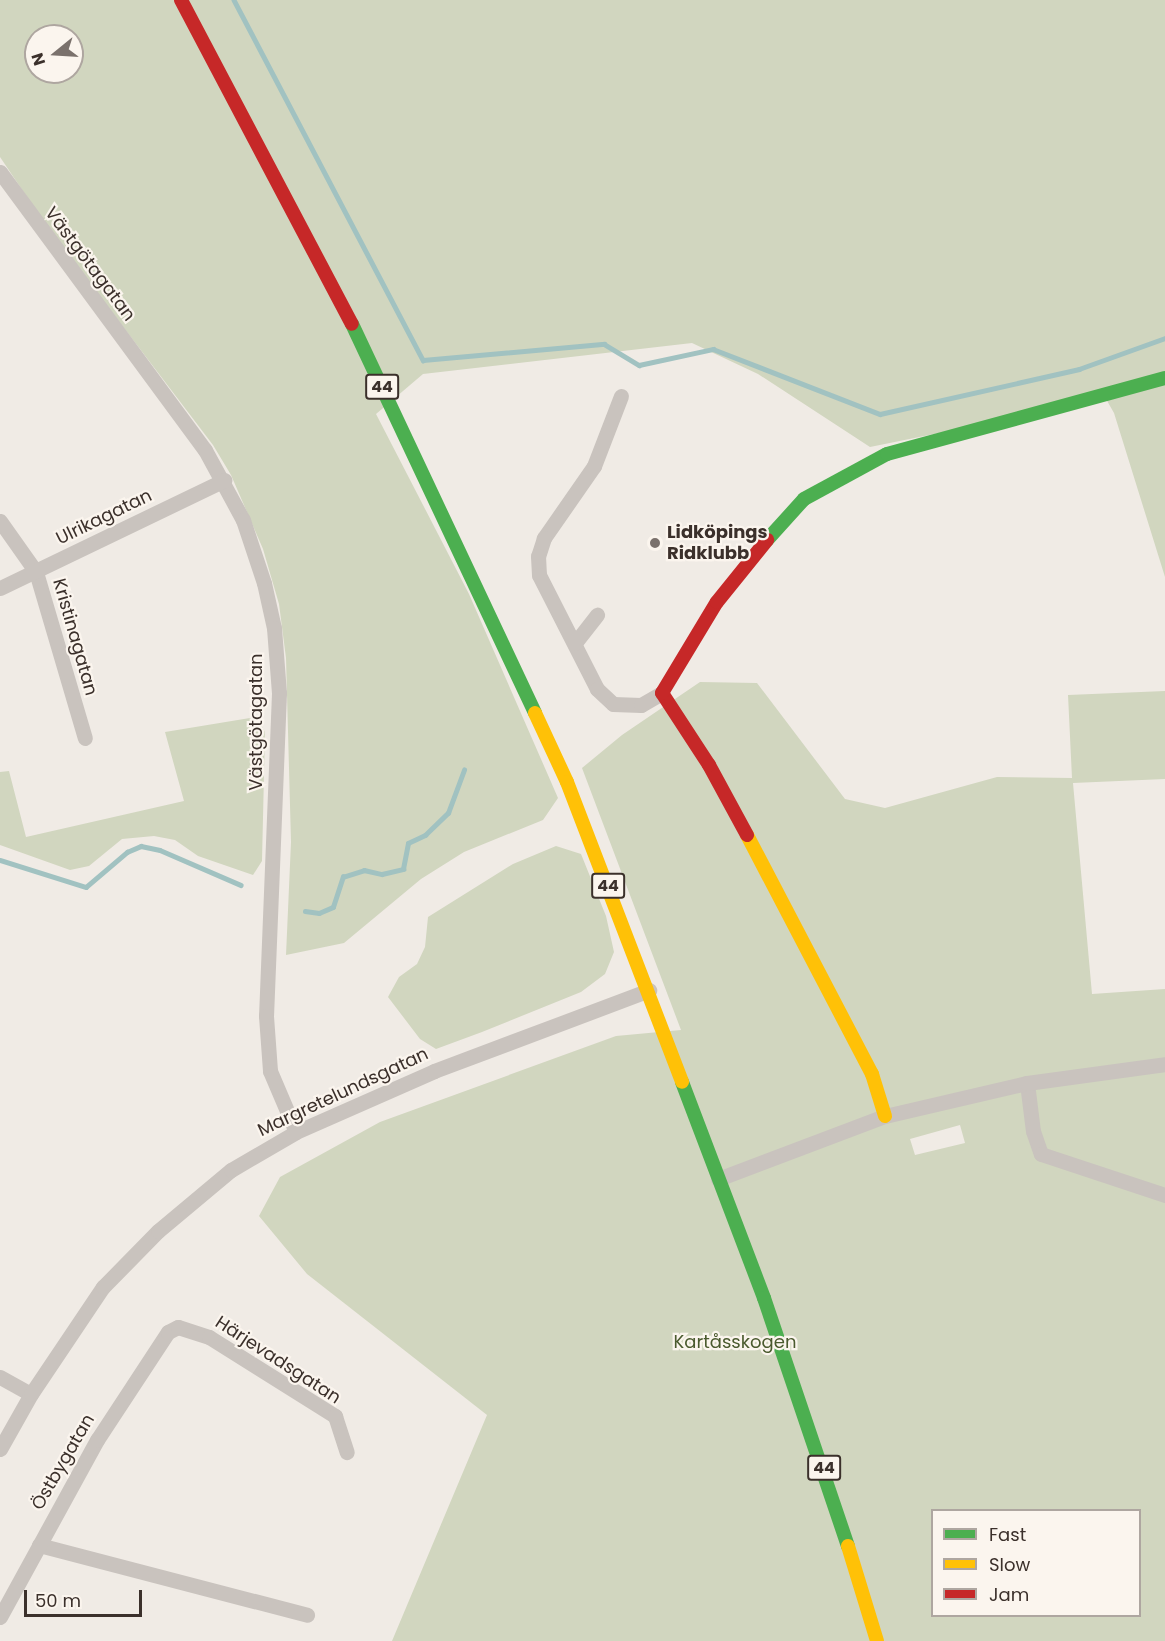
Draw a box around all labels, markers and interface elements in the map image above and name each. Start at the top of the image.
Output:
north arrow [24,24,84,84]
text: N [26,50,51,68]
street label: Västgötagatan [40,203,140,325]
road number: 44 [364,374,400,400]
street label: Ulrikagatan [53,485,155,549]
place label: Lidköpings Ridklubb [667,522,768,564]
marker: Lidköpings Ridklubb [648,536,662,550]
street label: Kristinagatan [48,576,102,698]
street label: Västgötagatan [245,653,267,791]
road number: 44 [590,873,626,899]
street label: Margretelundsgatan [254,1043,432,1141]
street label: Härjevadsgatan [211,1311,345,1409]
park label: Kartåsskogen [674,1331,796,1353]
street label: Östbygatan [27,1410,99,1514]
road number: 44 [806,1455,842,1481]
legend [931,1509,1141,1617]
text: Fast [989,1522,1026,1547]
text: Slow [989,1552,1030,1577]
scale bar [27,1578,146,1616]
text: Jam [989,1582,1029,1607]
text: 50 m [35,1588,81,1613]

